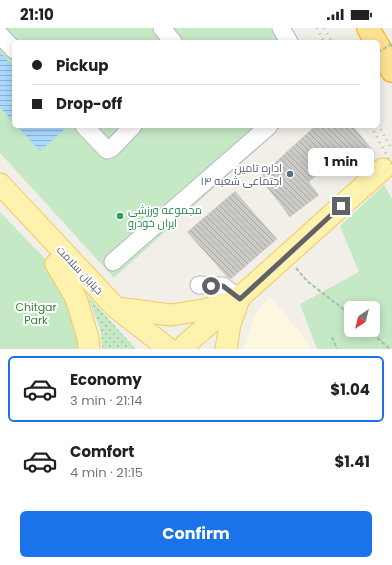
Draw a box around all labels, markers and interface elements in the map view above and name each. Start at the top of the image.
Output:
text: 21:10 [20,4,54,25]
text: Pickup [56,55,108,76]
text: Drop-off [56,93,122,114]
callout: 1 min [308,148,374,176]
text: 1 min [324,152,358,171]
place label: اداره تامین اجتماعی شعبه ۱۴ [201,160,282,189]
marker: اداره تامین اجتماعی شعبه ۱۴ [285,169,295,179]
route end [332,197,350,215]
place label: مجموعه ورزشی ایران خودرو [128,202,202,231]
marker: مجموعه ورزشی ایران خودرو [115,211,125,221]
street label: خیابان سلامت [53,242,107,298]
route start [202,277,220,295]
park label: Chitgar Park [15,299,57,328]
north arrow [344,301,380,337]
map controls [344,301,380,337]
text: Economy [70,369,142,390]
icon: car [22,371,58,407]
text: $1.04 [330,379,370,400]
text: 3 min · 21:14 [70,391,142,410]
text: Comfort [70,441,134,462]
icon: car [22,443,58,479]
text: $1.41 [334,451,370,472]
text: 4 min · 21:15 [70,463,143,482]
button: Confirm [20,511,372,557]

